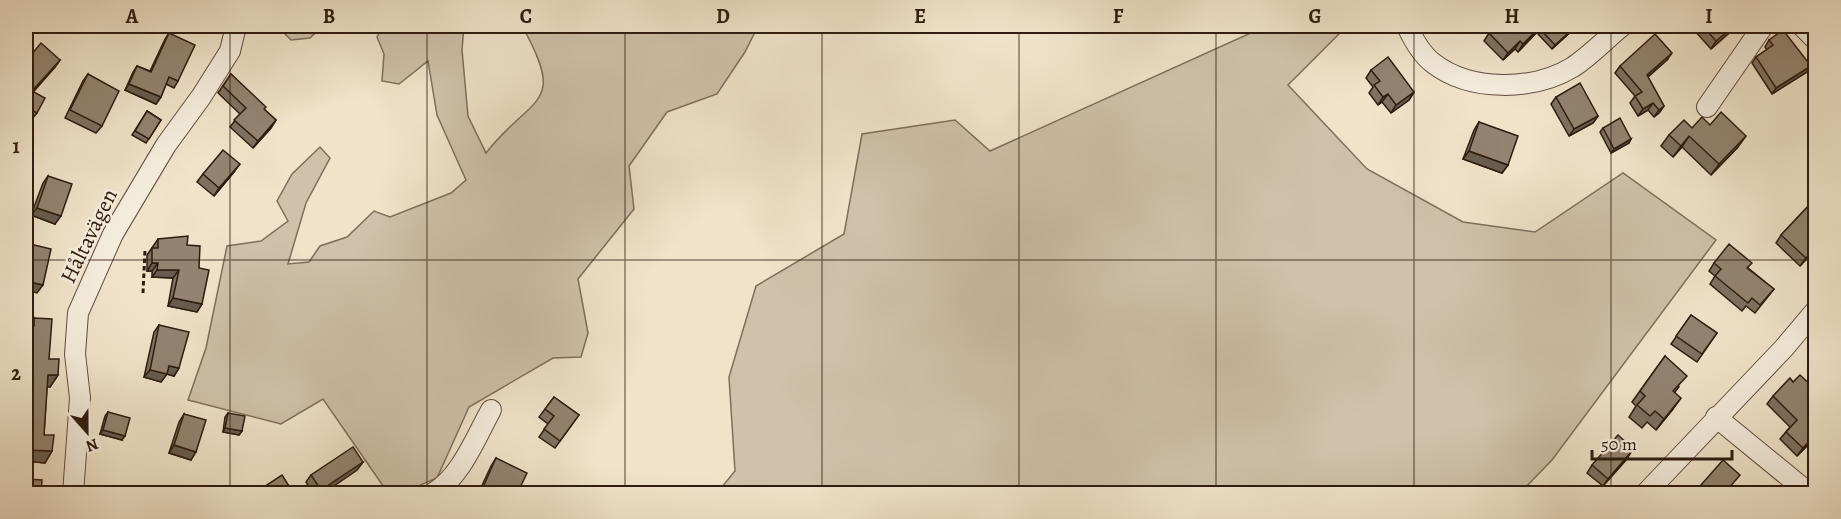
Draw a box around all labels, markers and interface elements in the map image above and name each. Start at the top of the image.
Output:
text: A [125,3,139,30]
text: B [323,3,335,30]
text: C [520,3,532,30]
text: D [716,3,730,30]
text: E [914,3,926,30]
text: F [1113,3,1124,30]
text: G [1308,3,1322,30]
text: H [1505,3,1520,30]
text: I [1705,3,1713,30]
text: 1 [12,133,20,160]
street label: Håltavägen [53,184,125,288]
text: 2 [11,360,21,387]
north arrow [57,402,117,462]
scale bar [1592,423,1732,461]
text: 50 m [1601,432,1637,456]
text: N [82,433,101,458]

